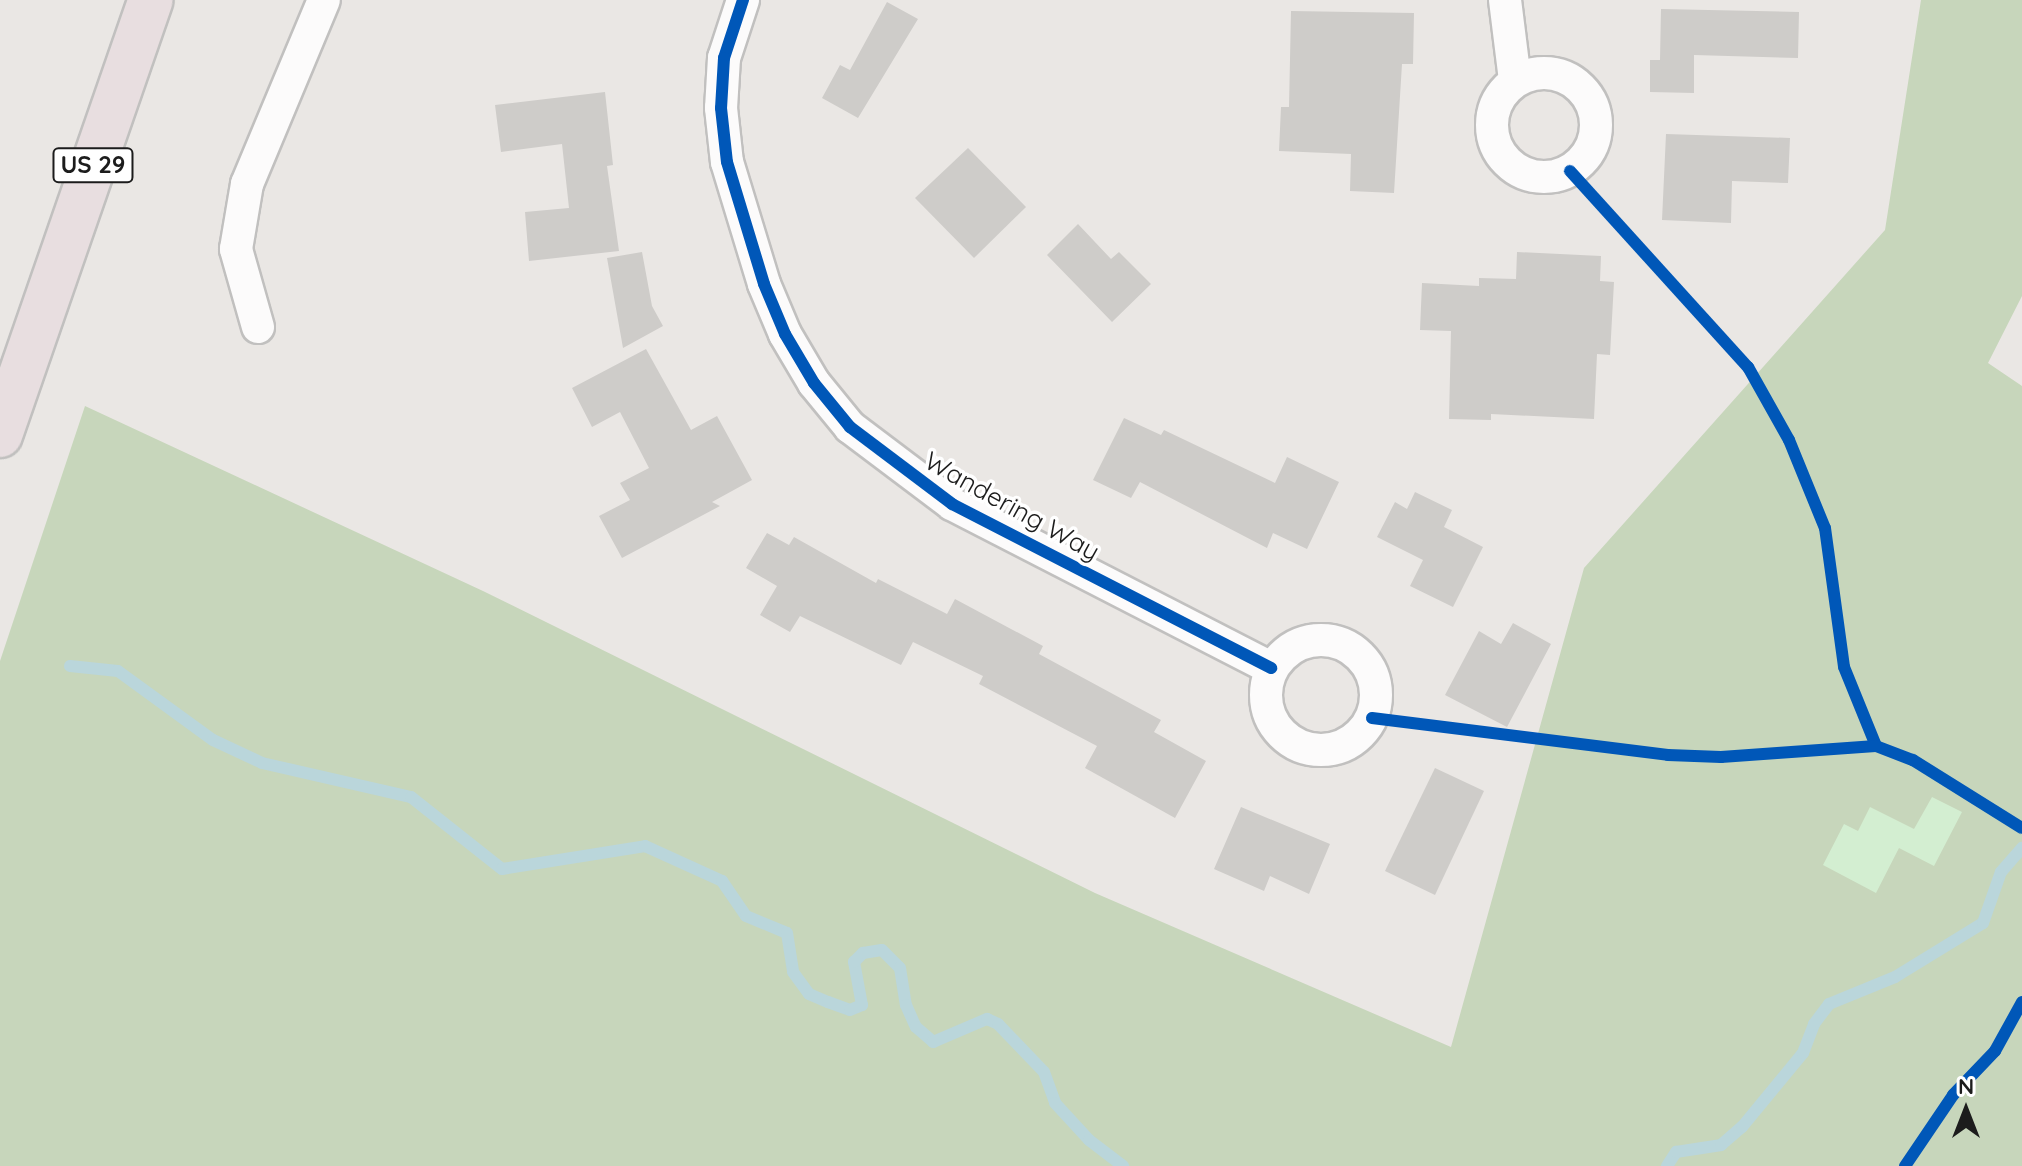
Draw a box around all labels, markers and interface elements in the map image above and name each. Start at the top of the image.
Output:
road number: US 29 [51,145,135,185]
street label: Wandering Way [919,445,1105,567]
north arrow [1926,1070,2006,1150]
text: N [1958,1072,1974,1100]

